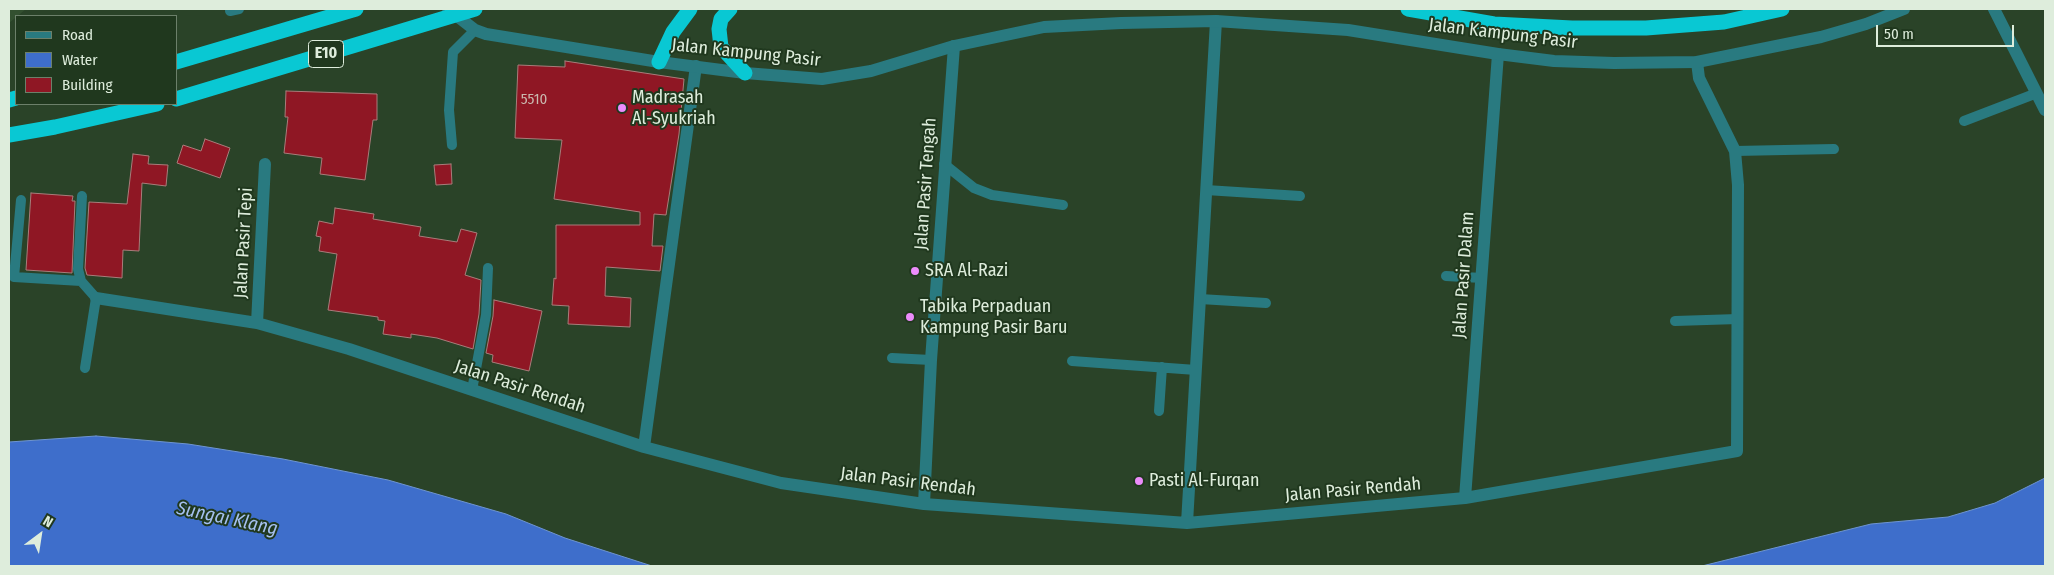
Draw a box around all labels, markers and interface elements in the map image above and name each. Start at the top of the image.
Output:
street label: Jalan Kampung Pasir [1427,14,1579,54]
legend [15,15,178,105]
scale bar [1879,15,2016,47]
text: 50 m [1884,25,1914,43]
text: Road [62,26,93,44]
street label: Jalan Kampung Pasir [670,34,822,72]
road number: E10 [308,41,344,68]
text: Water [62,51,97,69]
text: Building [62,76,113,94]
place label: Madrasah Al-Syukriah [632,87,716,130]
house number: 5510 [521,91,547,109]
marker: Madrasah Al-Syukriah [616,102,628,114]
street label: Jalan Pasir Tengah [911,117,941,251]
street label: Jalan Pasir Tepi [230,187,258,299]
street label: Jalan Pasir Dalam [1449,211,1479,339]
place label: SRA Al-Razi [925,260,1008,282]
marker: SRA Al-Razi [909,265,921,277]
place label: Tabika Perpaduan Kampung Pasir Baru [920,296,1067,338]
marker: Tabika Perpaduan Kampung Pasir Baru [904,311,916,323]
street label: Jalan Pasir Rendah [452,356,588,418]
street label: Jalan Pasir Rendah [839,463,977,501]
place label: Pasti Al-Furqan [1149,470,1260,492]
street label: Jalan Pasir Rendah [1284,473,1422,507]
marker: Pasti Al-Furqan [1133,475,1145,487]
water label: Sungai Klang [174,497,280,541]
north arrow [15,510,65,560]
text: N [40,512,56,531]

